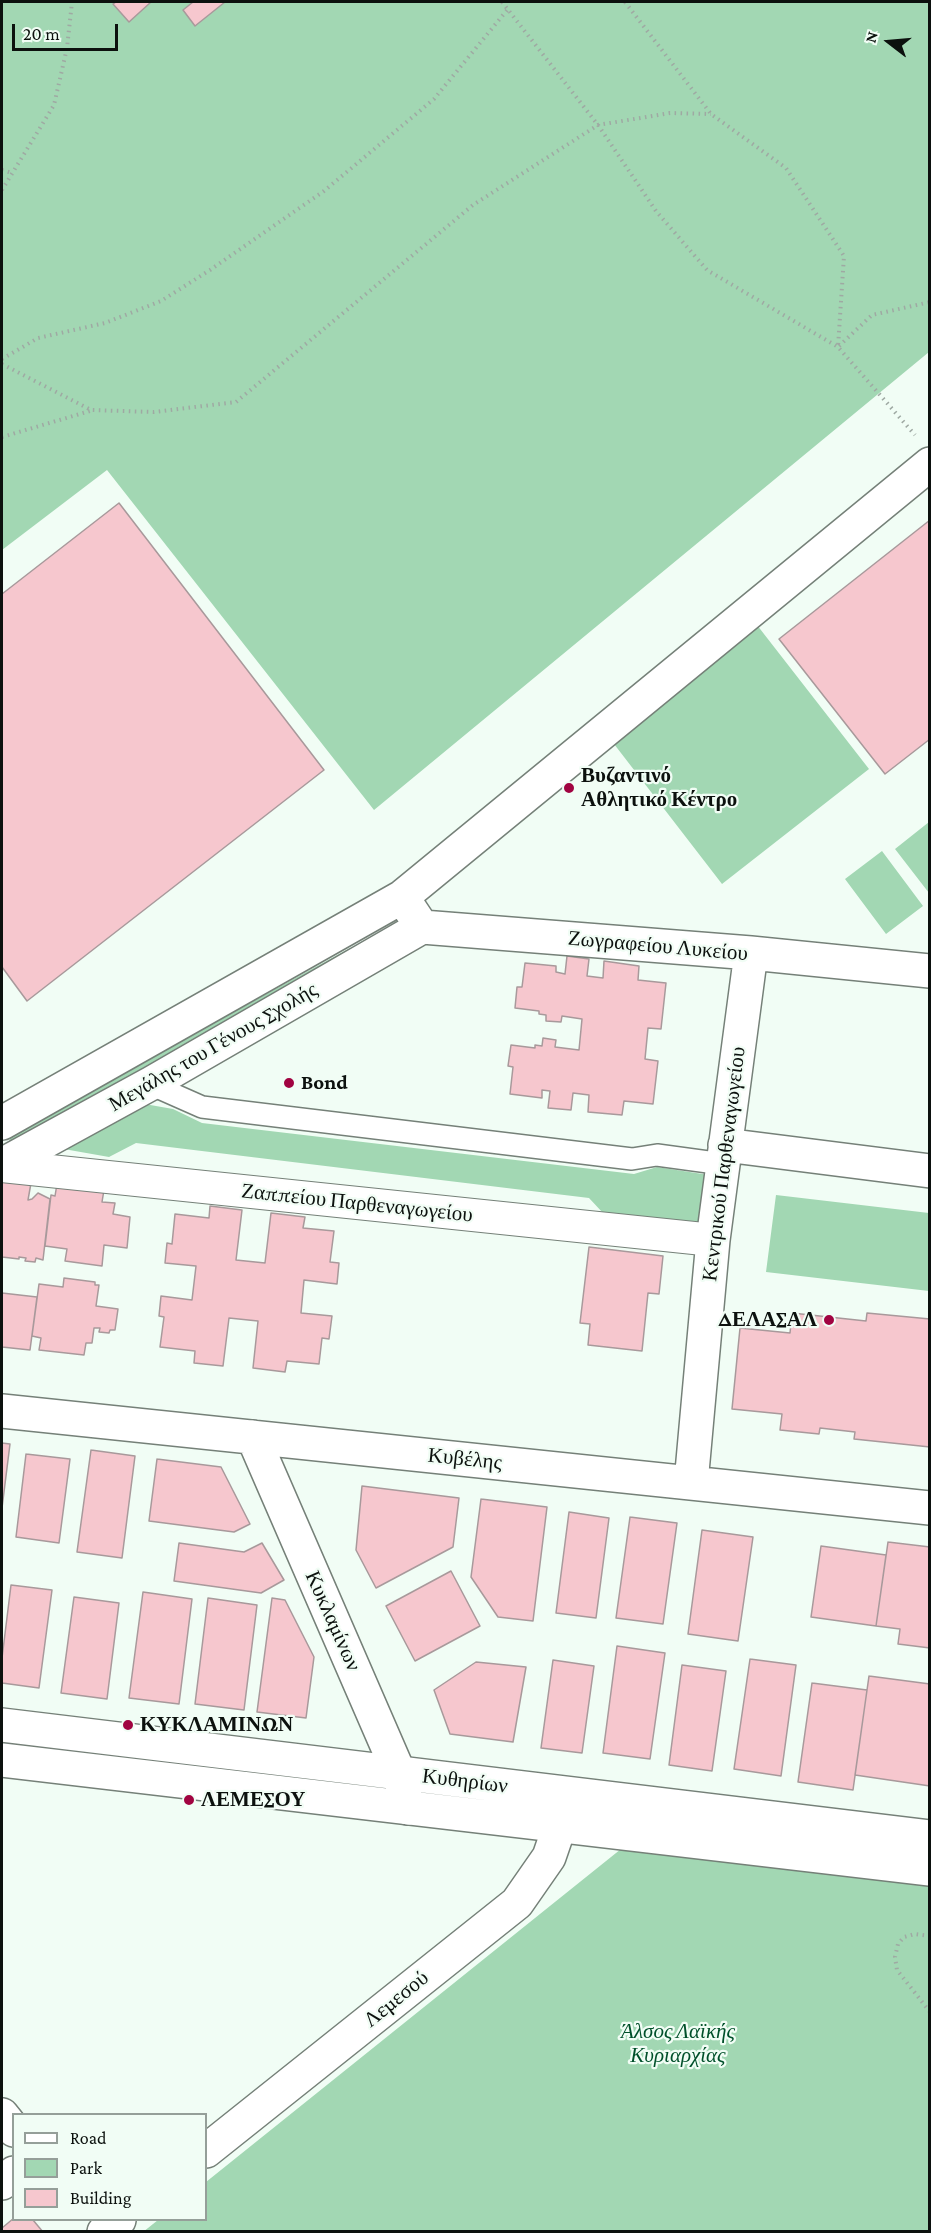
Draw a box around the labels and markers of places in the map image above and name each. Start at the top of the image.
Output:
place label: Βυζαντινό Αθλητικό Κέντρο [581,763,737,813]
marker: Βυζαντινό Αθλητικό Κέντρο [562,781,576,795]
place label: Bond [301,1070,348,1096]
marker: Bond [282,1076,296,1090]
place label: ΔΕΛΑΣΑΛ [718,1307,817,1333]
marker: ΔΕΛΑΣΑΛ [822,1313,836,1327]
place label: ΚΥΚΛΑΜΙΝΩΝ [140,1712,293,1738]
marker: ΚΥΚΛΑΜΙΝΩΝ [121,1718,135,1732]
place label: ΛΕΜΕΣΟΥ [201,1787,305,1813]
marker: ΛΕΜΕΣΟΥ [182,1793,196,1807]

